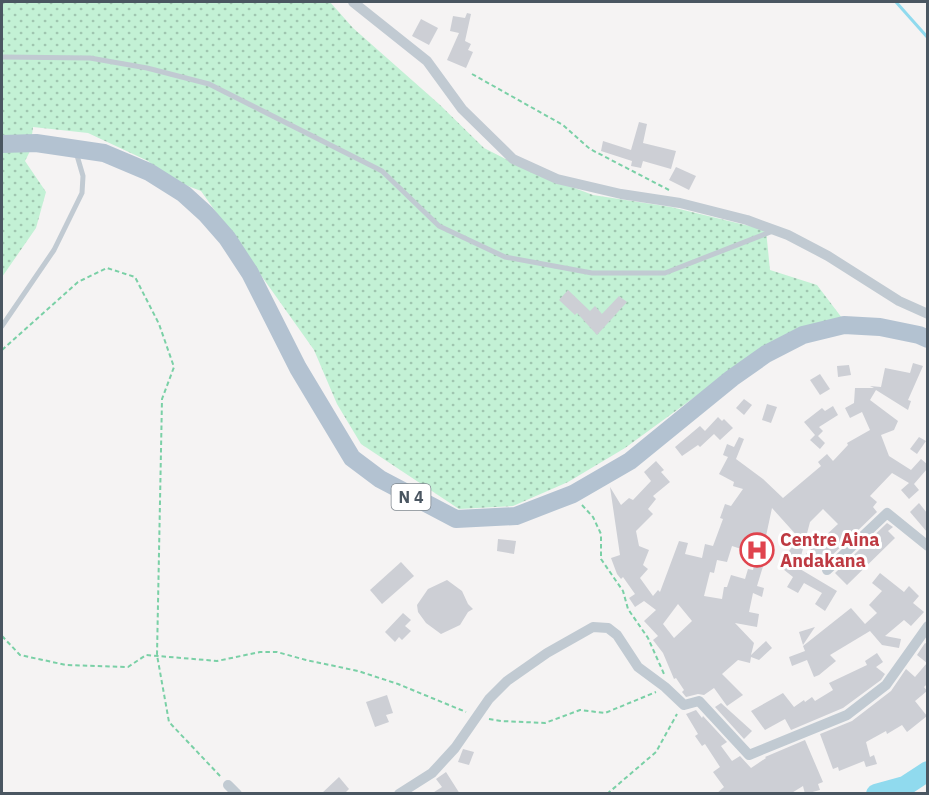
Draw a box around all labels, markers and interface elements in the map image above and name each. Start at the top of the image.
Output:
road number: N 4 [392,484,430,510]
place label: Centre Aina Andakana [780,528,879,572]
hospital icon: Centre Aina Andakana [739,532,775,568]

